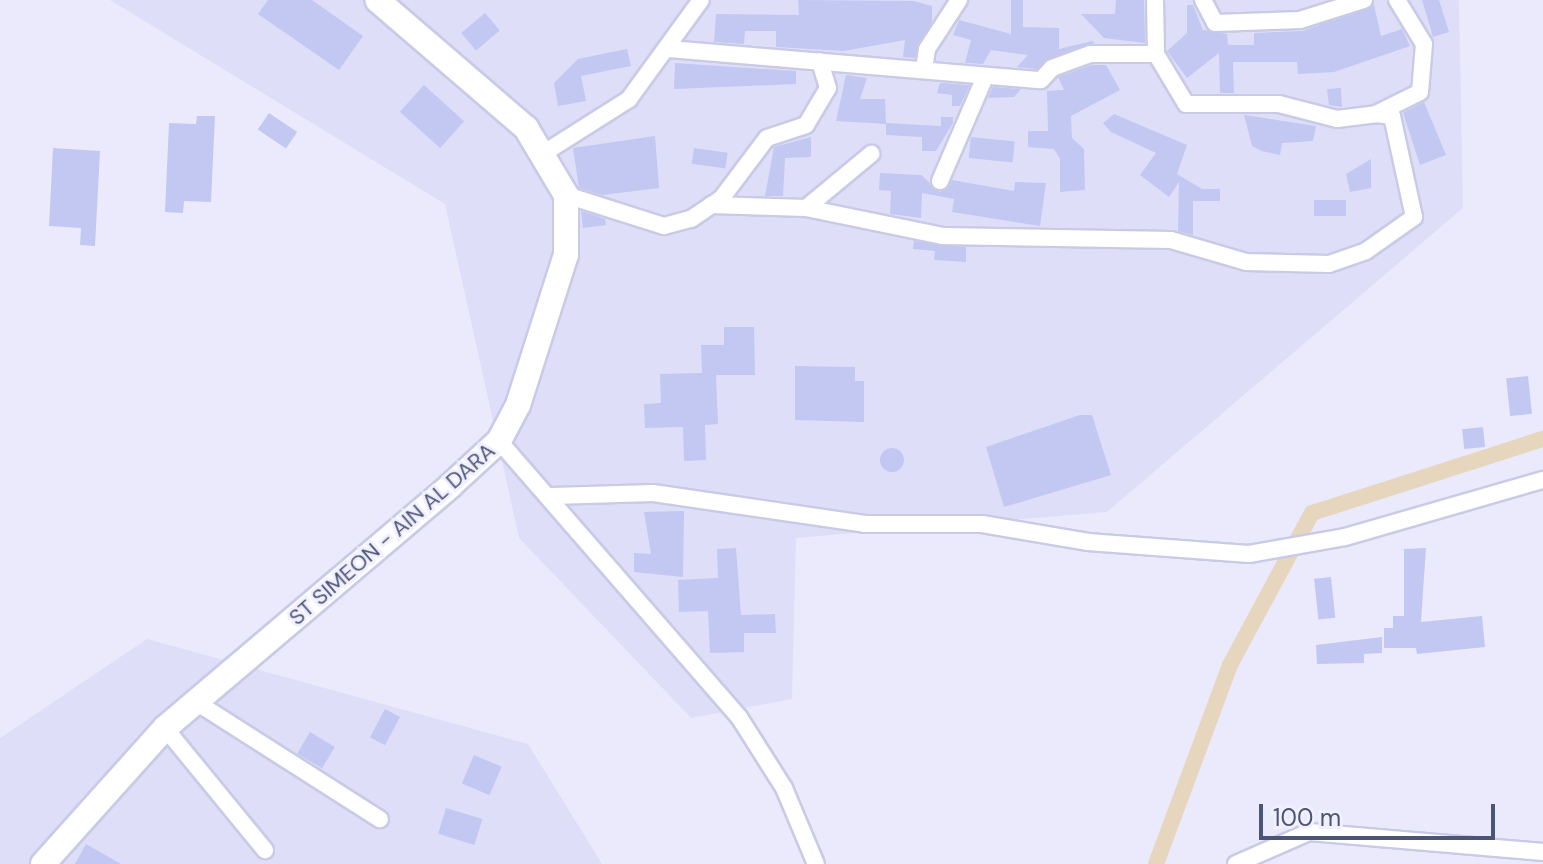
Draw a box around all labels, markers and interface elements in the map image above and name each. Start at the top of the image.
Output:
street label: ST SIMEON - AIN AL DARA [284,437,500,631]
scale bar [1263,788,1499,838]
text: 100 m [1273,802,1341,833]

